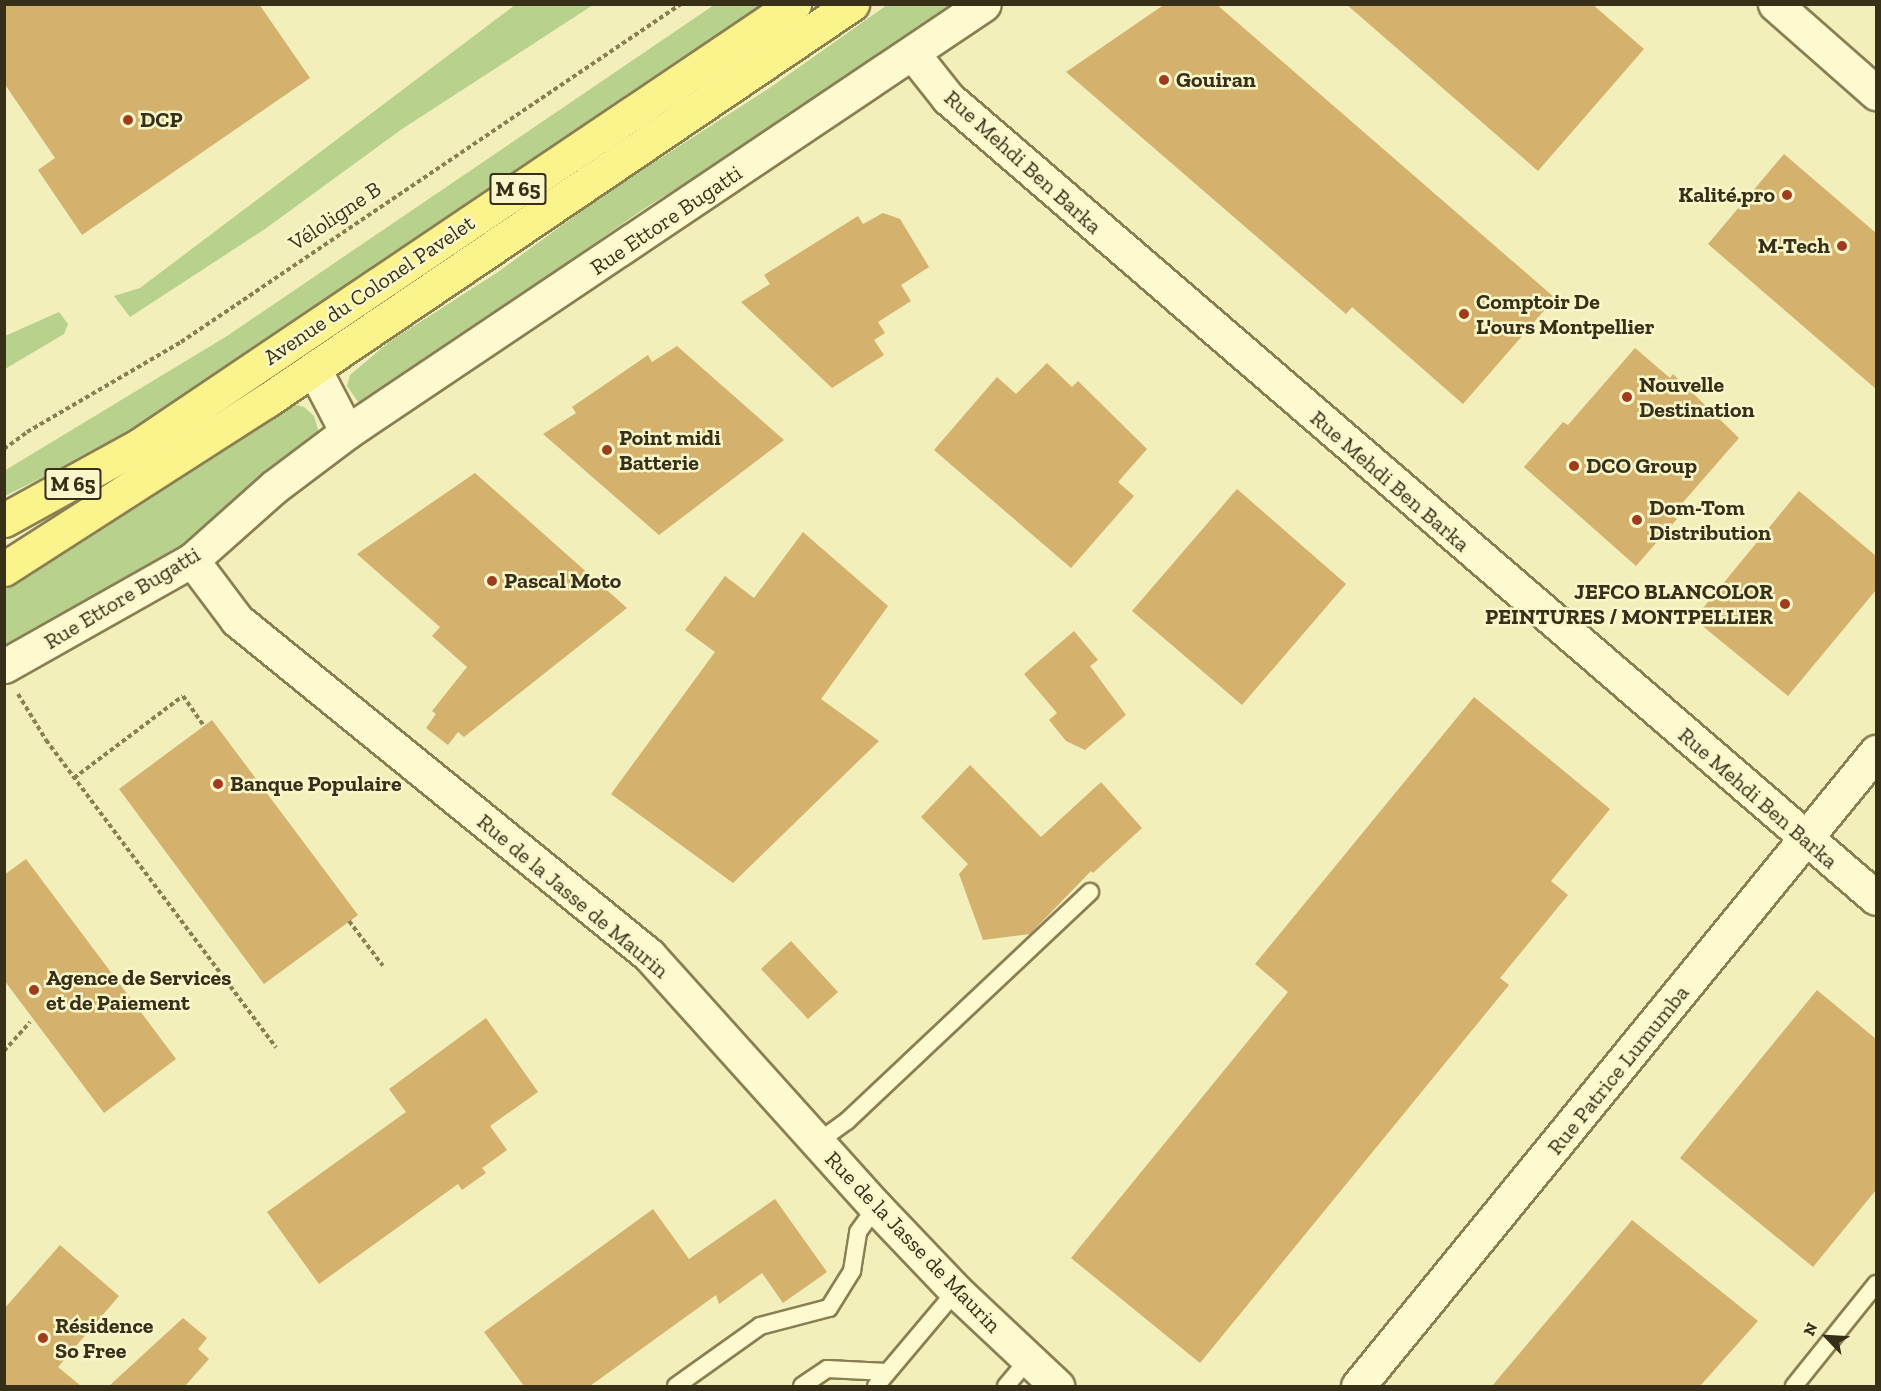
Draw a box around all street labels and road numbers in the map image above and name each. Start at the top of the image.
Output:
street label: Rue Mehdi Ben Barka [939,84,1107,240]
street label: Rue Ettore Bugatti [585,160,747,280]
road number: M 65 [488,171,548,207]
street label: Véloligne B [284,176,386,256]
street label: Avenue du Colonel Pavelet [259,210,479,370]
street label: Rue Mehdi Ben Barka [1305,405,1475,557]
road number: M 65 [43,466,103,502]
street label: Rue Ettore Bugatti [39,541,205,655]
street label: Rue Mehdi Ben Barka [1673,722,1843,874]
street label: Rue de la Jasse de Maurin [472,808,674,984]
street label: Rue Patrice Lumumba [1542,980,1694,1160]
street label: Rue de la Jasse de Maurin [819,1146,1007,1338]

